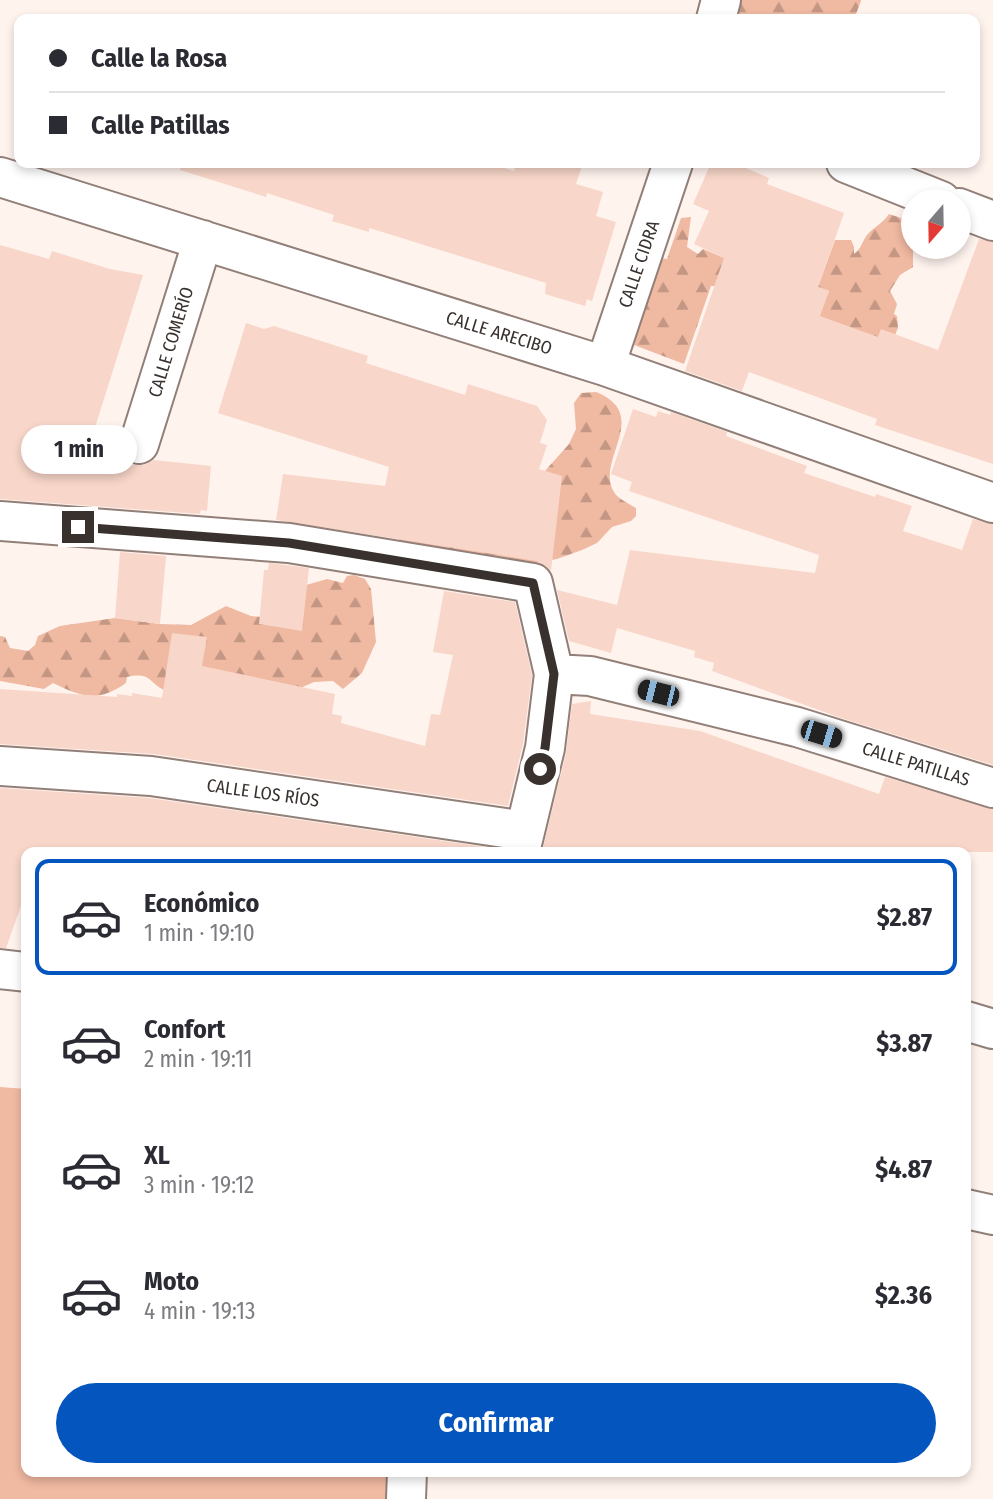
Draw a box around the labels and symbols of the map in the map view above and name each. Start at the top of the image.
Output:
north arrow [901,189,971,259]
street label: CALLE CIDRA [614,217,664,311]
street label: CALLE COMERÍO [143,284,198,400]
street label: CALLE ARECIBO [443,306,555,360]
callout: 1 min [20,426,136,475]
route end [62,511,94,543]
car [636,678,681,708]
car [798,718,845,750]
street label: CALLE PATILLAS [859,737,973,791]
route start [524,753,556,785]
street label: CALLE LOS RÍOS [205,773,321,812]

